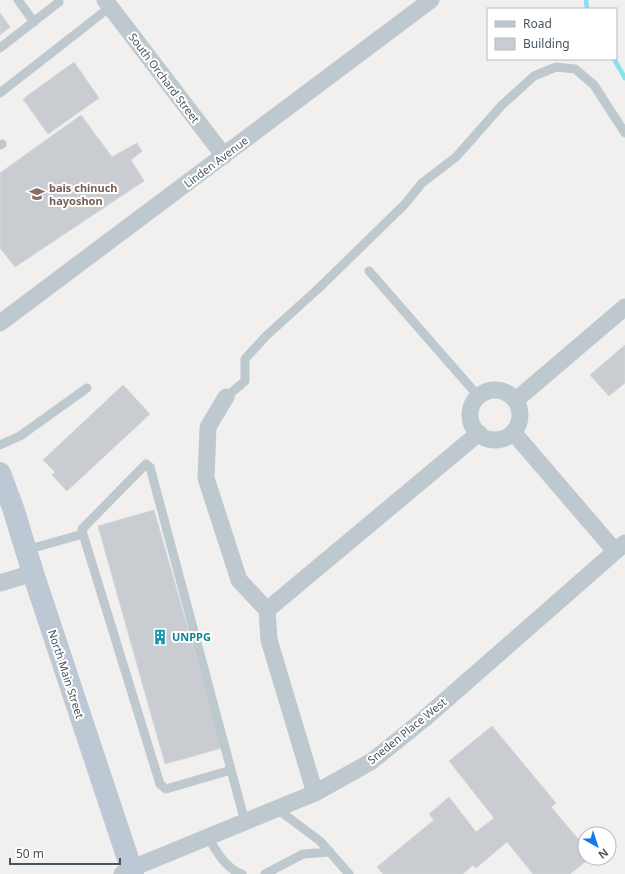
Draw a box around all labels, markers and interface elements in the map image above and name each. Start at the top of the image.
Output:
legend [487,8,617,60]
text: Road [523,15,552,32]
street label: South Orchard Street [126,30,203,126]
text: Building [523,35,570,52]
street label: Linden Avenue [181,133,251,191]
place label: bais chinuch hayoshon [49,180,117,208]
school or university icon: bais chinuch hayoshon [28,185,46,203]
street label: North Main Street [45,628,88,720]
building icon: UNPPG [151,628,169,646]
place label: UNPPG [172,629,211,644]
street label: Sneden Place West [364,694,449,767]
north arrow [577,826,617,866]
scale bar [10,840,120,866]
text: 50 m [16,845,44,862]
text: N [595,846,612,863]

